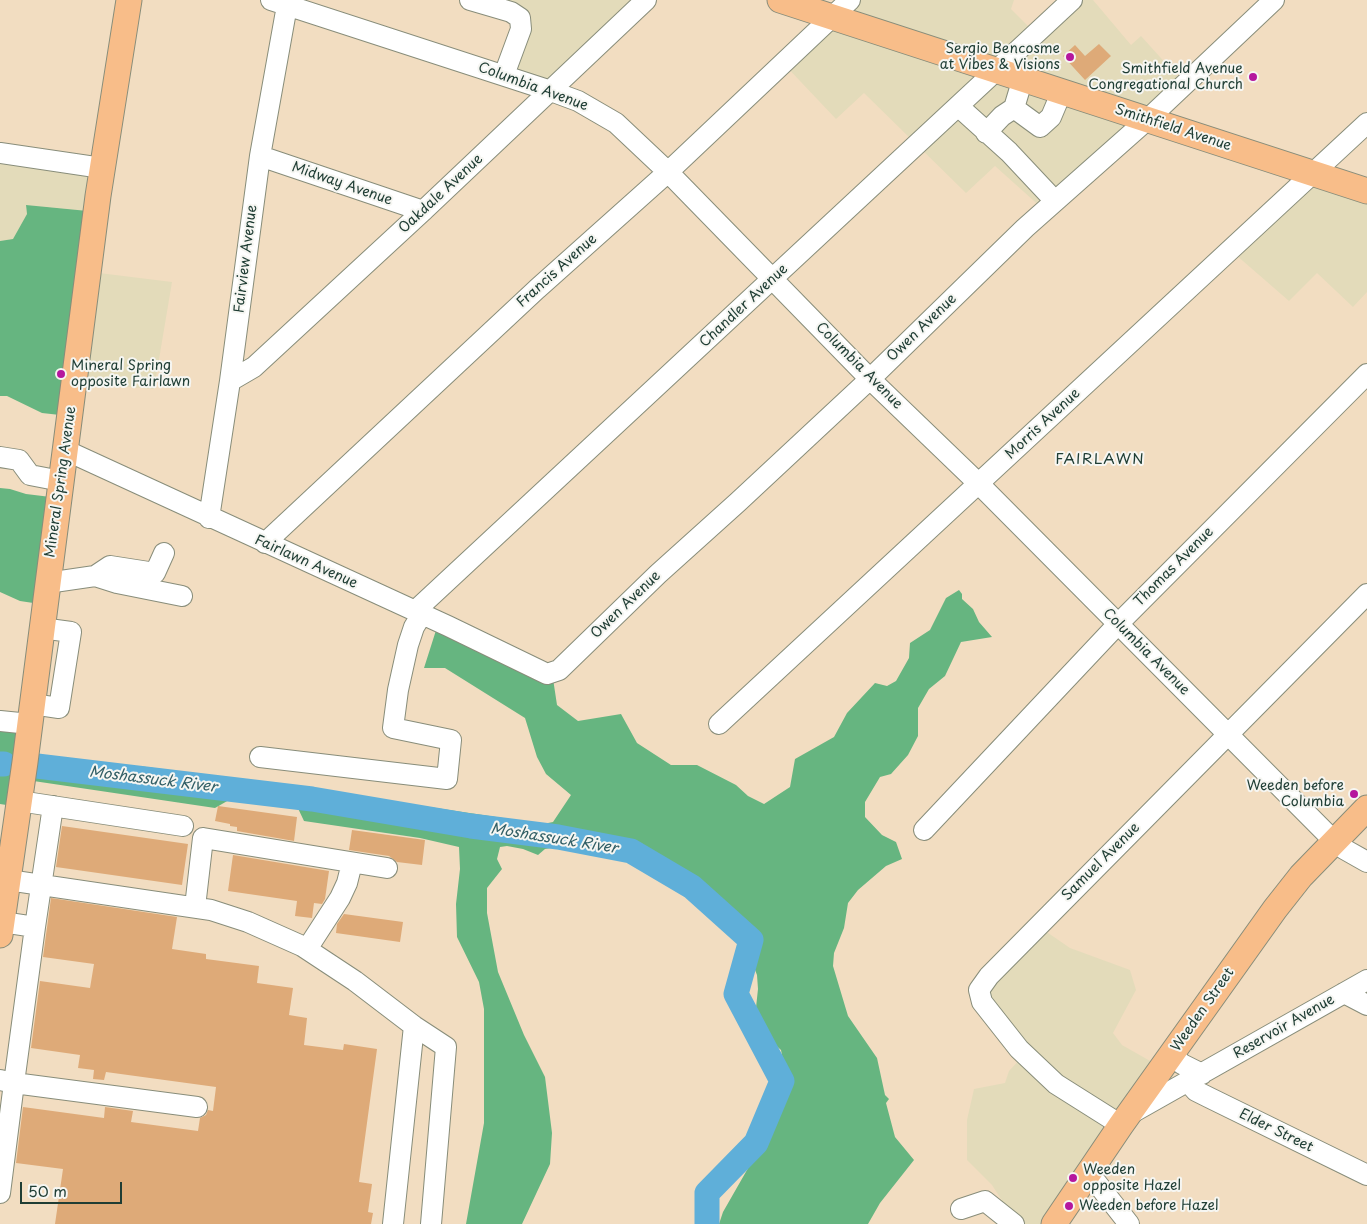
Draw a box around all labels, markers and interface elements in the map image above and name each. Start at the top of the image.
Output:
place label: Sergio Bencosme at Vibes & Visions [940,41,1060,74]
marker: Sergio Bencosme at Vibes & Visions [1064,51,1076,63]
street label: Columbia Avenue [476,59,590,115]
place label: Smithfield Avenue Congregational Church [1088,61,1243,94]
marker: Smithfield Avenue Congregational Church [1247,71,1259,83]
street label: Smithfield Avenue [1113,101,1233,155]
street label: Oakdale Avenue [396,151,486,237]
street label: Midway Avenue [290,159,394,209]
street label: Fairview Avenue [231,204,261,314]
street label: Francis Avenue [514,231,600,311]
street label: Chandler Avenue [696,261,792,351]
street label: Owen Avenue [884,291,960,365]
street label: Columbia Avenue [812,319,906,413]
place label: Mineral Spring opposite Fairlawn [71,358,190,391]
marker: Mineral Spring opposite Fairlawn [55,368,67,380]
street label: Morris Avenue [1002,385,1084,463]
street label: Mineral Spring Avenue [42,405,80,559]
district label: FAIRLAWN [1054,451,1146,469]
street label: Thomas Avenue [1131,524,1217,610]
street label: Fairlawn Avenue [252,532,360,592]
street label: Owen Avenue [588,568,664,642]
street label: Columbia Avenue [1099,605,1193,699]
water label: Moshassuck River [88,763,218,797]
place label: Weeden before Columbia [1246,778,1344,810]
marker: Weeden before Columbia [1348,788,1360,800]
water label: Moshassuck River [489,820,619,858]
street label: Samuel Avenue [1059,820,1143,904]
street label: Weeden Street [1168,965,1238,1055]
street label: Reservoir Avenue [1230,991,1338,1063]
street label: Elder Street [1236,1106,1316,1156]
place label: Weeden opposite Hazel [1083,1162,1181,1194]
scale bar [22,1172,125,1204]
marker: Weeden opposite Hazel [1067,1172,1079,1184]
text: 50 m [28,1179,67,1202]
place label: Weeden before Hazel [1079,1198,1219,1214]
marker: Weeden before Hazel [1063,1200,1075,1212]

